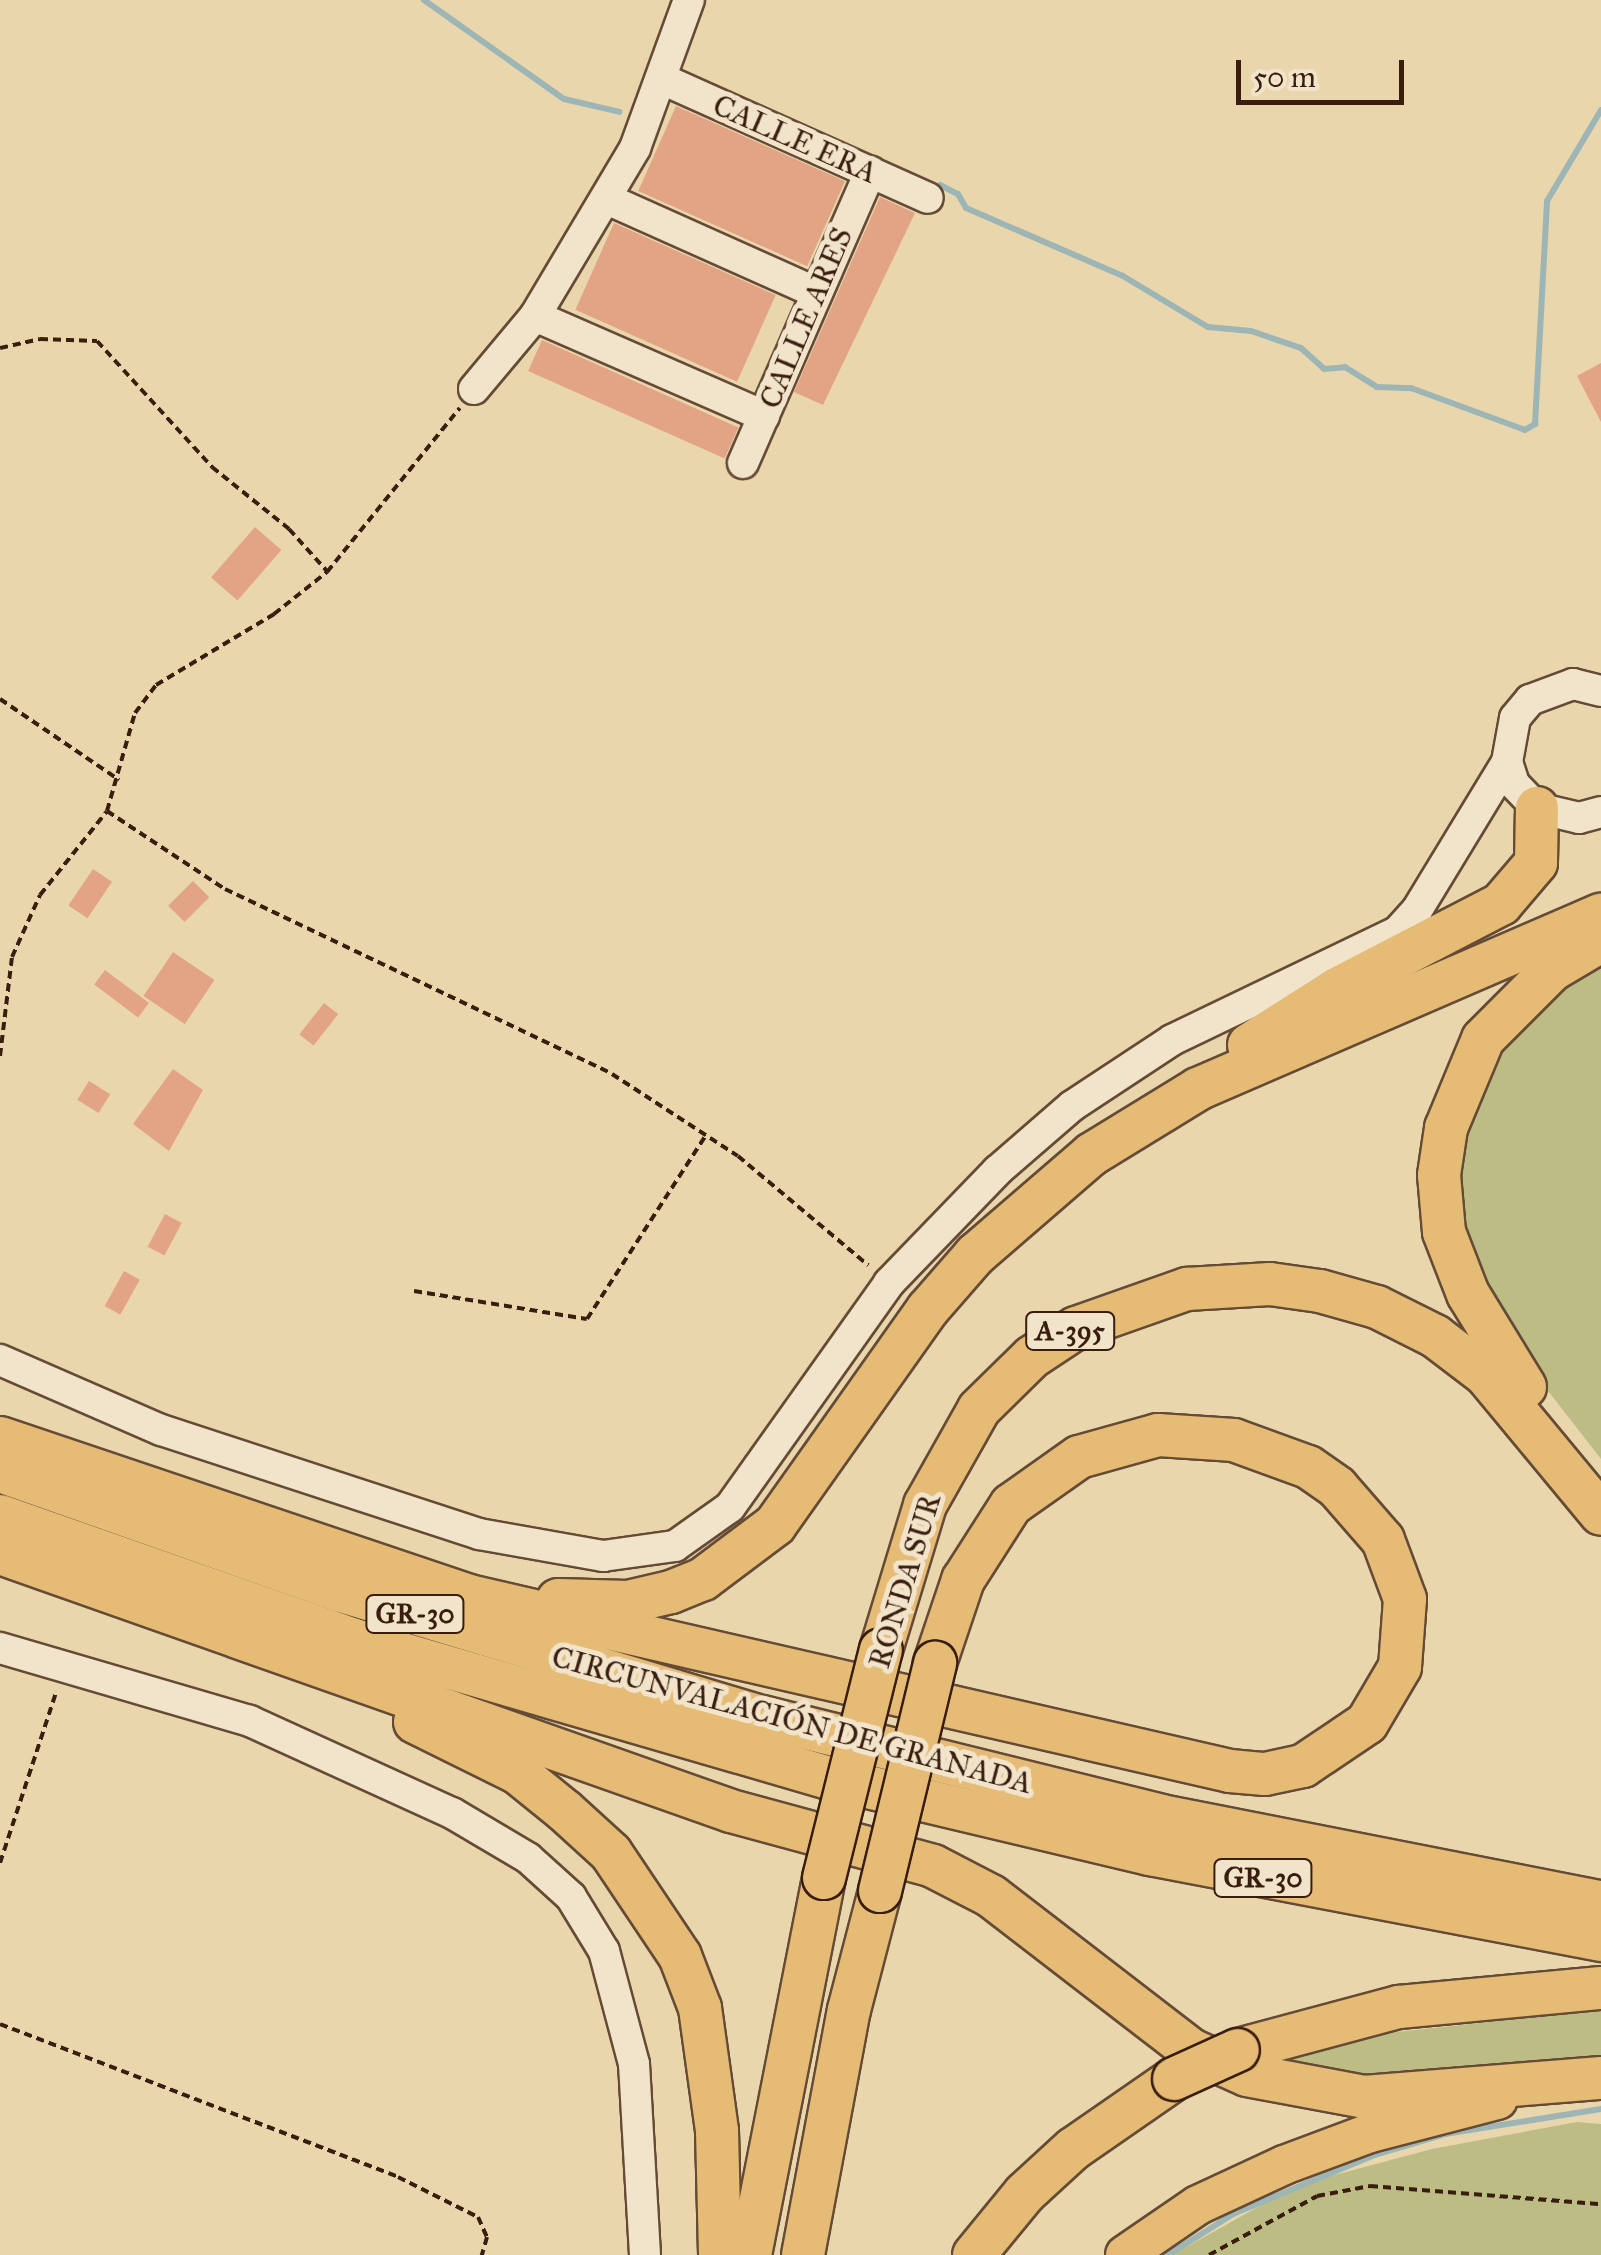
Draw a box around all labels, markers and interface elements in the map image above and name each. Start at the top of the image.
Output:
scale bar [1241,40,1408,102]
text: 50 m [1253,59,1316,95]
street label: CALLE ERA [707,87,883,191]
street label: CALLE ARES [752,222,860,414]
road number: A-395 [1025,1308,1115,1354]
street label: RONDA SUR [861,1490,949,1672]
road number: GR-30 [365,1591,465,1637]
street label: CIRCUNVALACIÓN DE GRANADA [548,1638,1036,1802]
road number: GR-30 [1213,1855,1313,1901]

